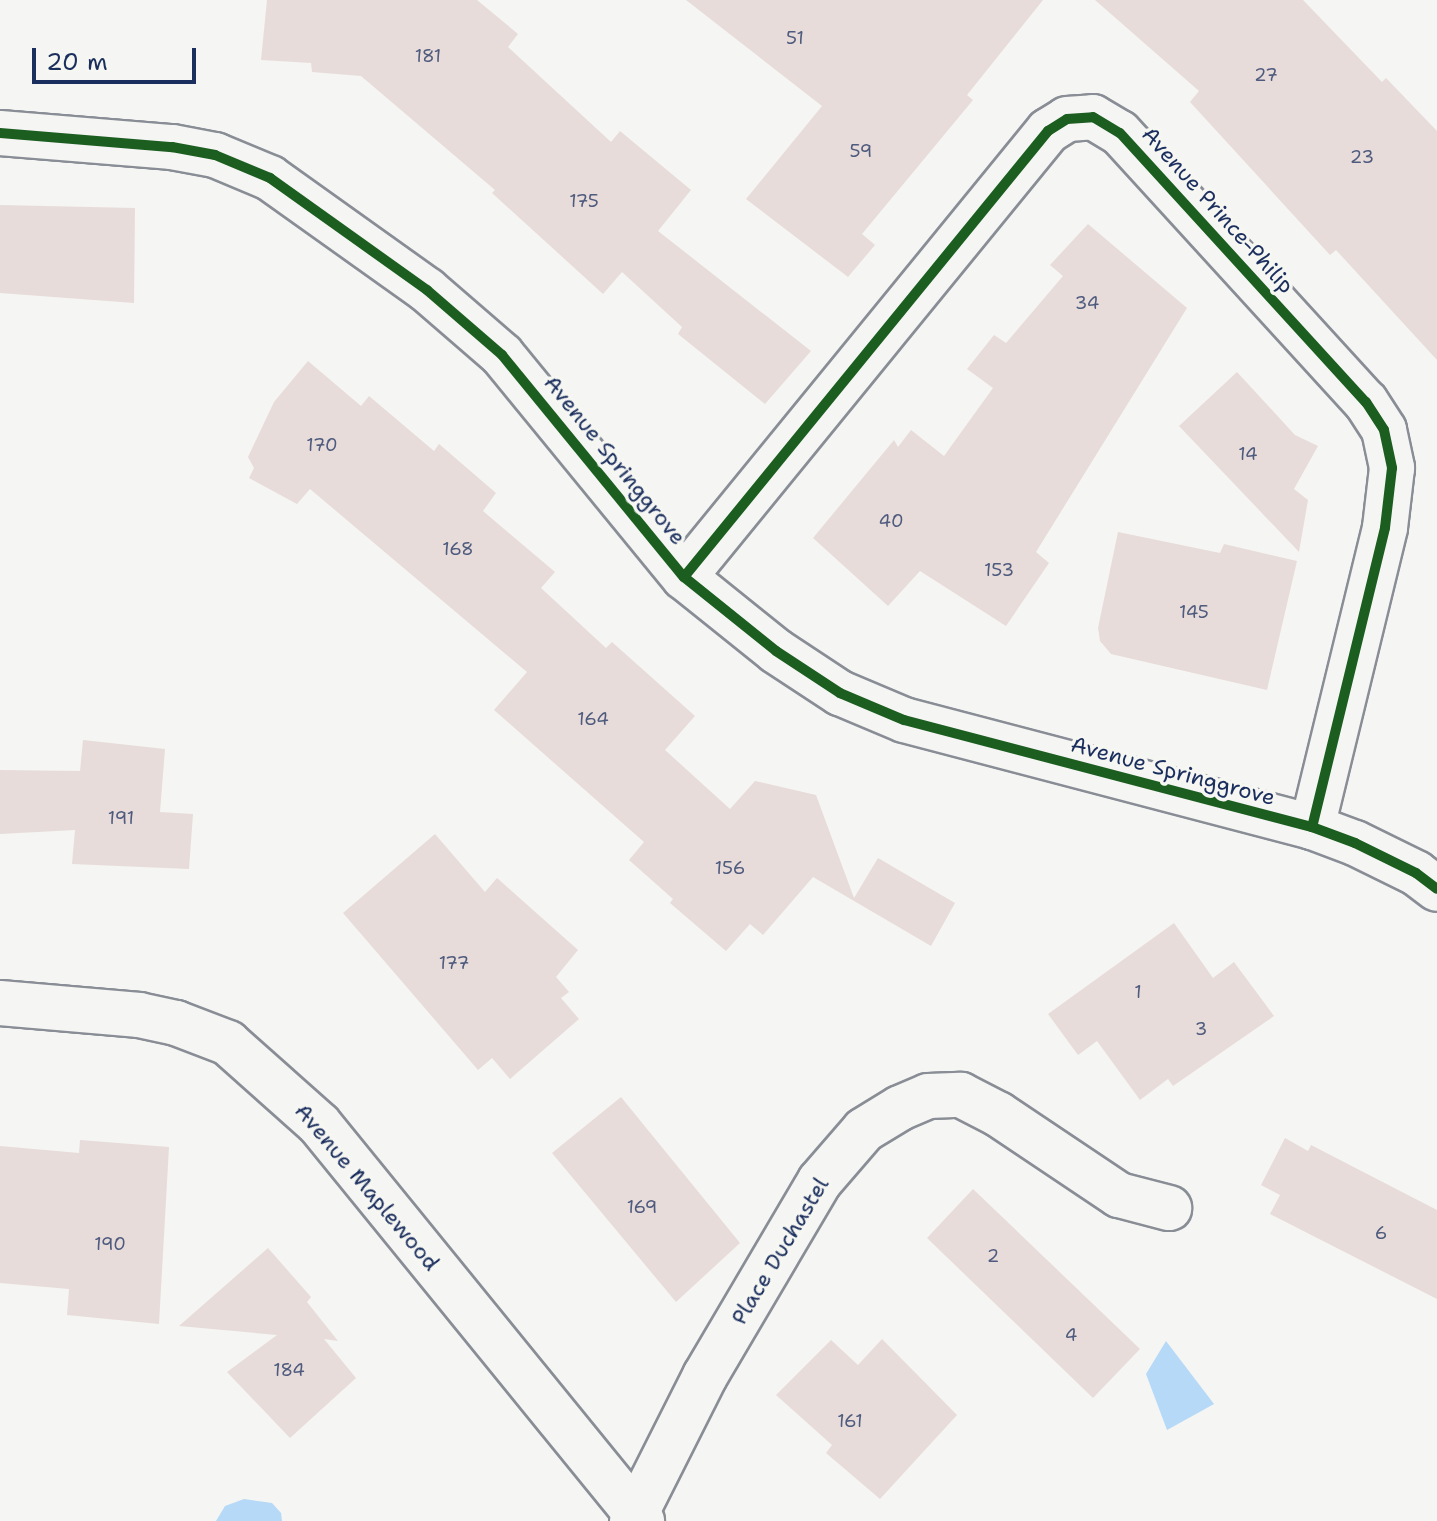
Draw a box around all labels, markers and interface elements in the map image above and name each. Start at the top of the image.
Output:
house number: 51 [786,27,804,49]
scale bar [36,32,200,82]
house number: 181 [415,45,441,67]
text: 20 m [46,46,108,78]
house number: 27 [1254,64,1278,86]
street label: Avenue Prince-Philip [1136,121,1300,299]
house number: 59 [850,140,872,162]
house number: 23 [1350,146,1374,168]
house number: 175 [569,190,599,212]
house number: 34 [1075,292,1099,314]
street label: Avenue Springgrove [539,370,691,550]
house number: 170 [306,434,338,456]
house number: 14 [1238,443,1258,465]
house number: 40 [878,510,904,532]
house number: 168 [442,538,474,560]
house number: 153 [984,559,1014,581]
house number: 145 [1179,601,1209,623]
house number: 164 [577,708,609,730]
street label: Avenue Springgrove [1068,731,1278,811]
house number: 191 [108,807,134,829]
house number: 156 [715,857,745,879]
house number: 177 [439,952,469,974]
house number: 1 [1134,981,1142,1003]
house number: 3 [1195,1018,1207,1040]
street label: Avenue Maplewood [289,1098,445,1276]
street label: Place Duchastel [726,1173,834,1329]
house number: 169 [627,1196,657,1218]
house number: 6 [1375,1222,1387,1244]
house number: 190 [94,1233,126,1255]
house number: 2 [987,1245,999,1267]
house number: 4 [1065,1324,1077,1346]
house number: 184 [273,1359,305,1381]
house number: 161 [837,1410,863,1432]

